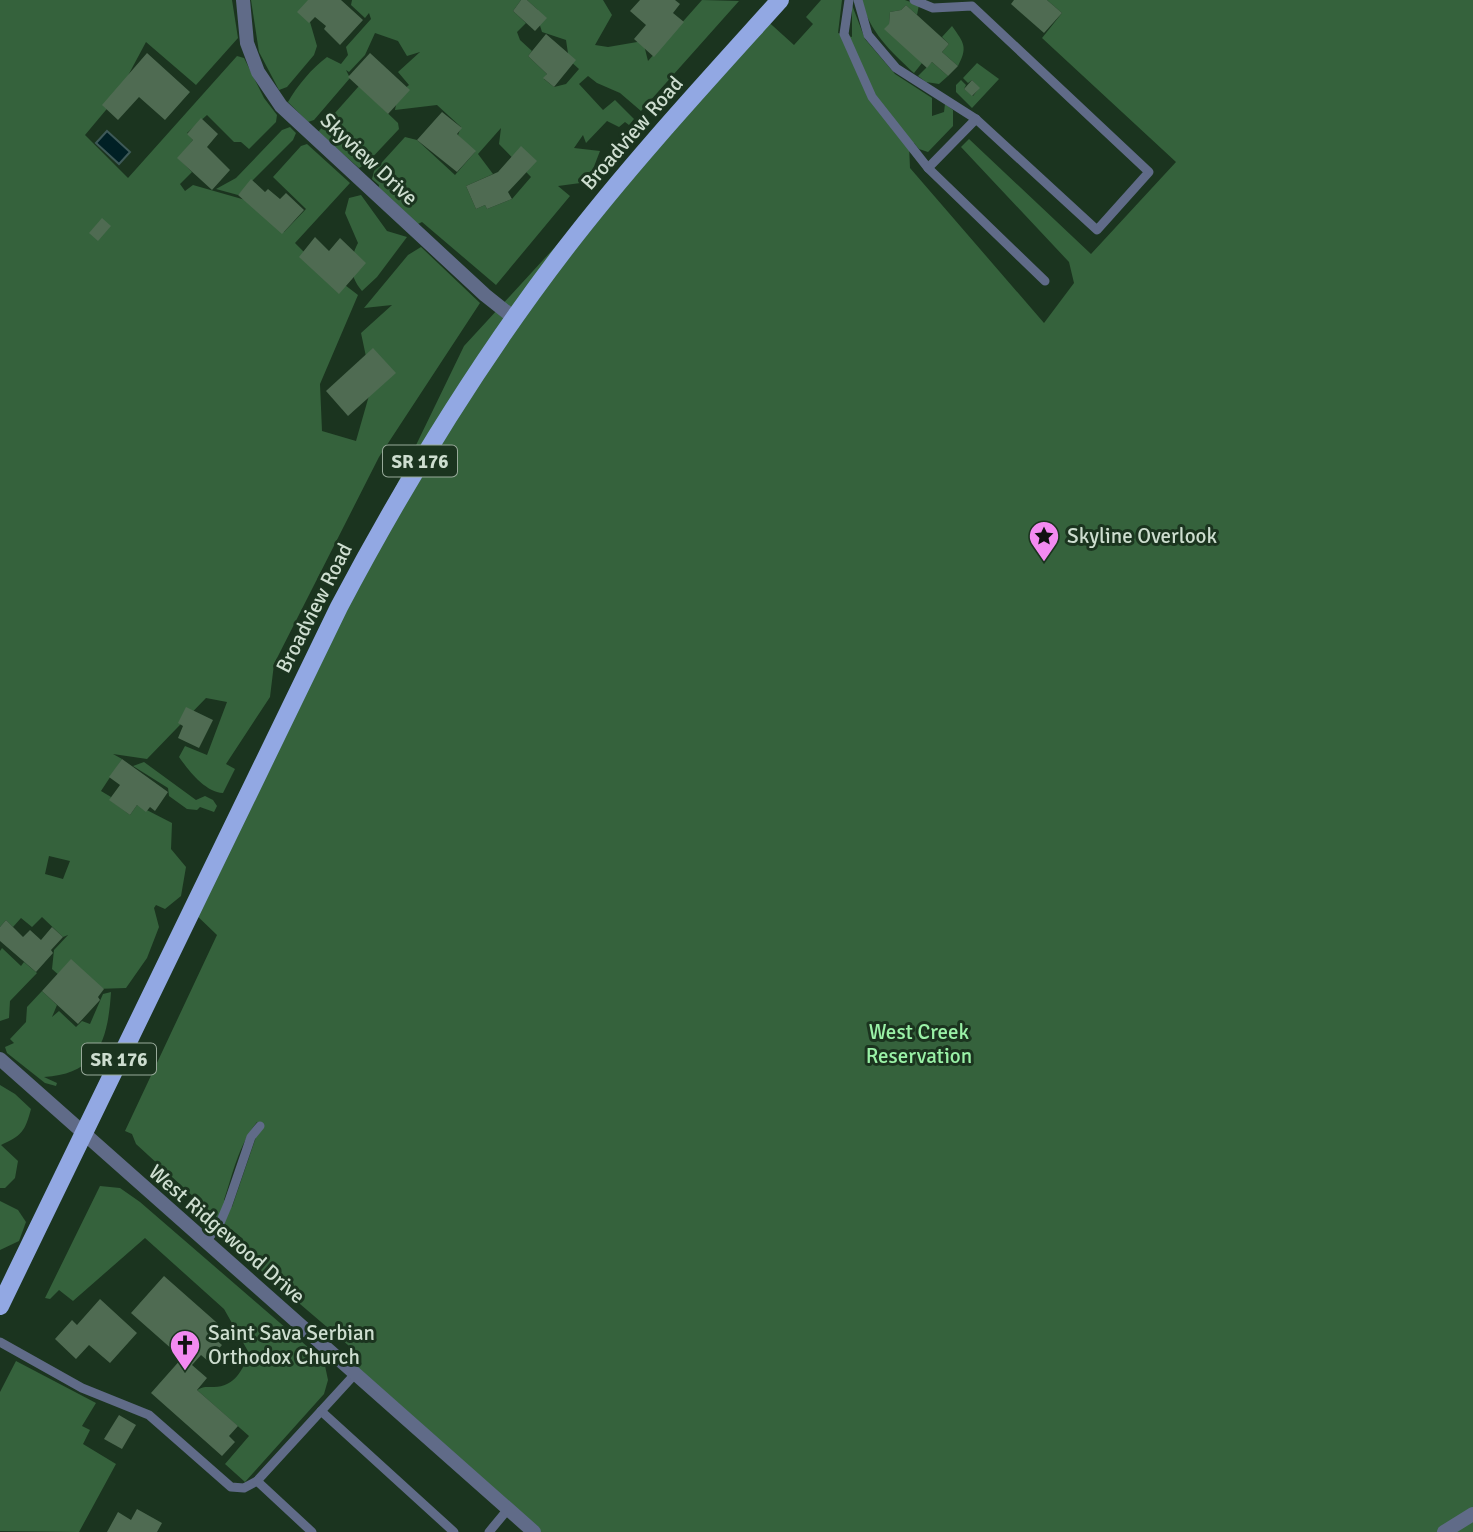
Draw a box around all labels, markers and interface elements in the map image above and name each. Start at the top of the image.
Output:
street label: Broadview Road [576,71,688,195]
street label: Skyview Drive [315,107,423,211]
road number: SR 176 [383,446,457,476]
place icon: Skyline Overlook [1027,519,1061,563]
place label: Skyline Overlook [1067,523,1217,549]
street label: Broadview Road [270,539,358,677]
park label: West Creek Reservation [866,1019,972,1069]
road number: SR 176 [82,1044,156,1074]
street label: West Ridgewood Drive [143,1159,311,1309]
place label: Saint Sava Serbian Orthodox Church [208,1320,375,1370]
church icon: Saint Sava Serbian Orthodox Church [168,1328,202,1372]

